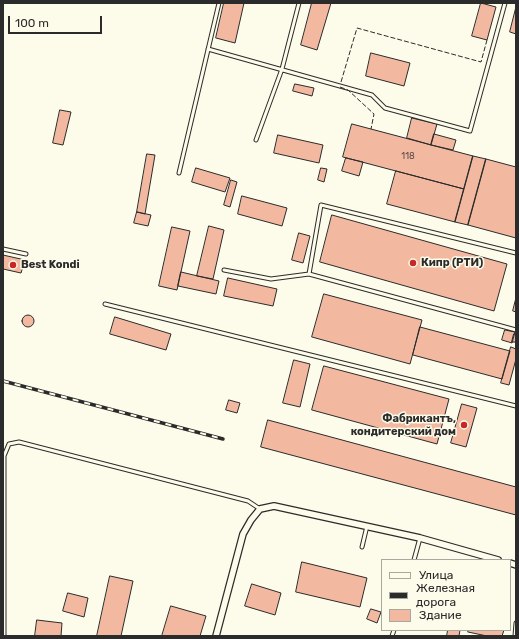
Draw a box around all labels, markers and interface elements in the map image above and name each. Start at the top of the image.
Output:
scale bar [10,8,104,34]
text: 100 m [15,16,49,30]
house number: 118 [401,151,415,161]
place label: Кипр (РТИ) [421,256,483,270]
place label: Best Kondi [21,258,80,272]
marker: Кипр (РТИ) [408,258,418,268]
marker: Best Kondi [8,260,18,270]
place label: Фабрикантъ, кондитерский дом [351,412,456,438]
marker: Фабрикантъ, кондитерский дом [459,420,469,430]
legend [381,559,511,631]
text: Улица [419,568,453,582]
text: Железная дорога [416,581,475,609]
text: Здание [419,608,462,622]

